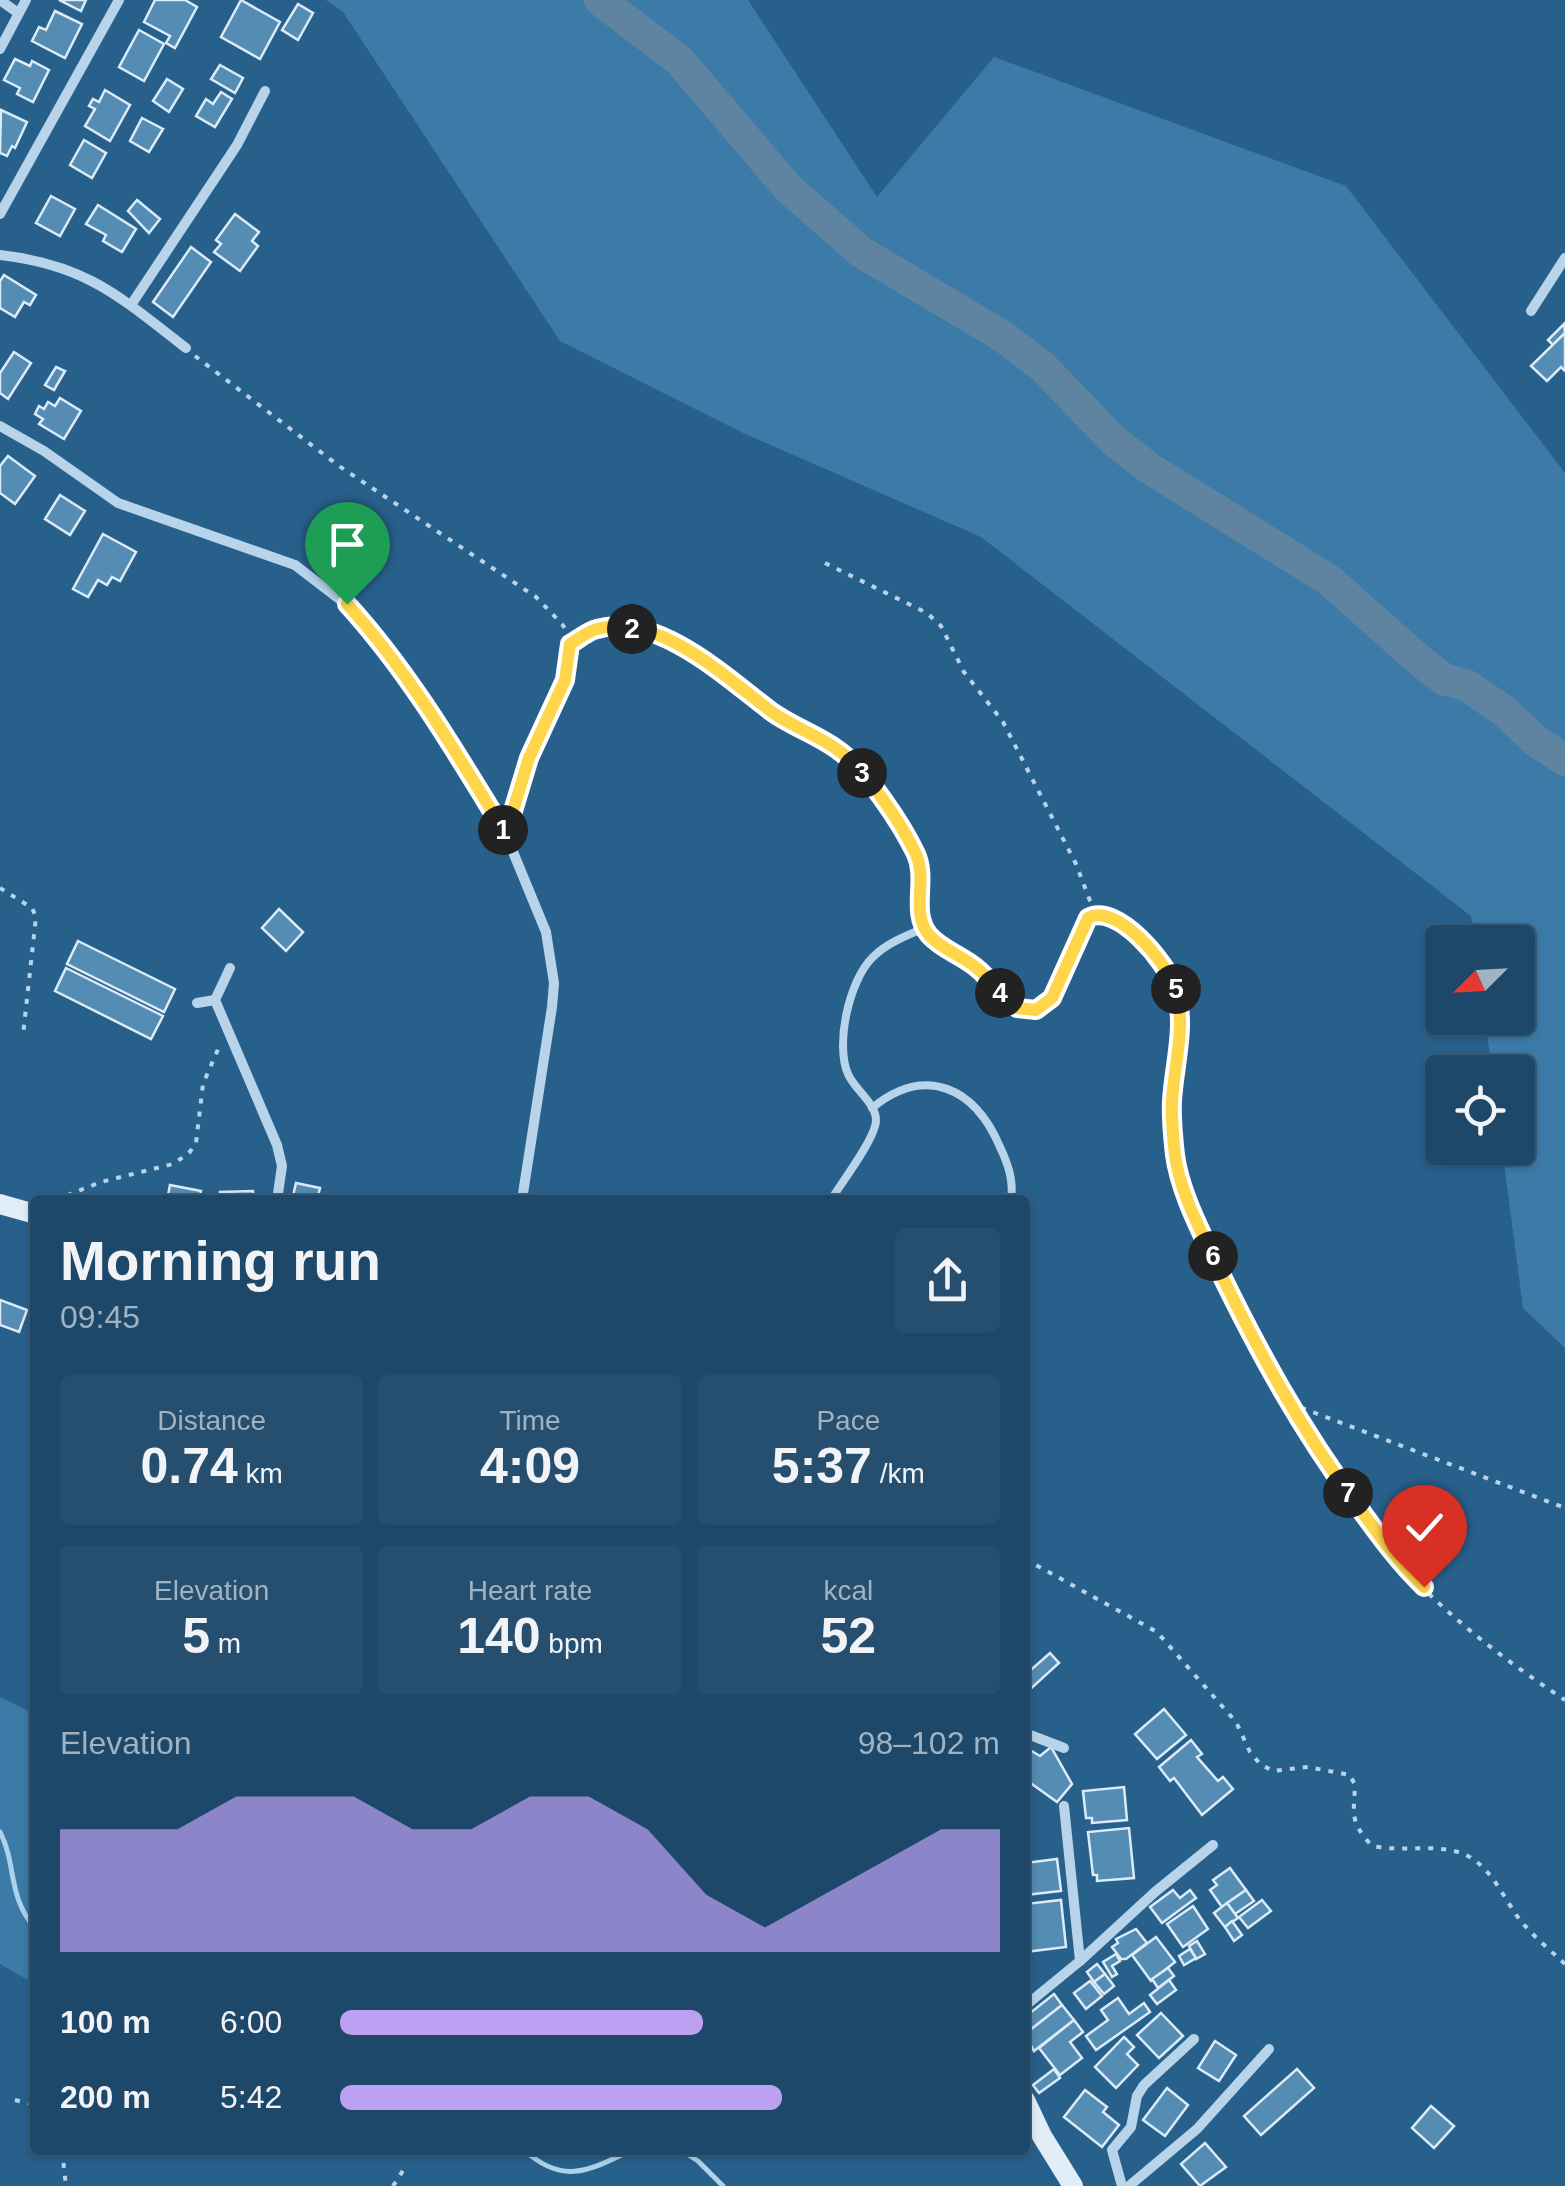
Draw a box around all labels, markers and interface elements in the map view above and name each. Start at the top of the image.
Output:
pin [305,502,390,605]
icon: arrive [320,517,375,572]
pin: 2 [607,604,657,654]
text: 2 [624,613,640,644]
pin: 3 [837,748,887,798]
text: 3 [854,757,870,788]
pin: 1 [478,805,528,855]
text: 1 [495,814,511,845]
north arrow [1425,925,1535,1035]
map controls [1425,925,1535,1165]
pin: 5 [1151,964,1201,1014]
pin: 4 [975,968,1025,1018]
text: 5 [1168,973,1184,1004]
text: 4 [992,977,1008,1008]
button: locate [1425,1055,1535,1165]
button: share [895,1228,1000,1333]
text: Morning run [60,1230,381,1292]
pin: 6 [1188,1231,1238,1281]
text: 6 [1205,1240,1221,1271]
text: 09:45 [60,1299,140,1335]
text: Distance [157,1405,266,1436]
text: Time [499,1405,561,1436]
text: Pace [816,1405,880,1436]
text: 0.74 [140,1438,238,1494]
text: 4:09 [480,1438,580,1494]
text: 5:37 [772,1438,872,1494]
text: km [238,1458,283,1489]
text: /km [872,1458,925,1489]
pin: 7 [1323,1468,1373,1518]
text: 7 [1340,1477,1356,1508]
pin [1382,1485,1467,1588]
icon: check [1397,1500,1452,1555]
text: Elevation [154,1575,269,1606]
text: Heart rate [468,1575,592,1606]
text: kcal [823,1575,873,1606]
text: 5 [182,1608,210,1664]
text: 140 [457,1608,541,1664]
text: 52 [821,1608,876,1664]
text: m [210,1628,241,1659]
text: bpm [541,1628,603,1659]
text: Elevation [60,1725,192,1761]
text: 98–102 m [858,1725,1000,1761]
text: 100 m [60,2004,151,2040]
text: 6:00 [220,2004,282,2040]
text: 200 m [60,2079,151,2115]
text: 5:42 [220,2079,282,2115]

